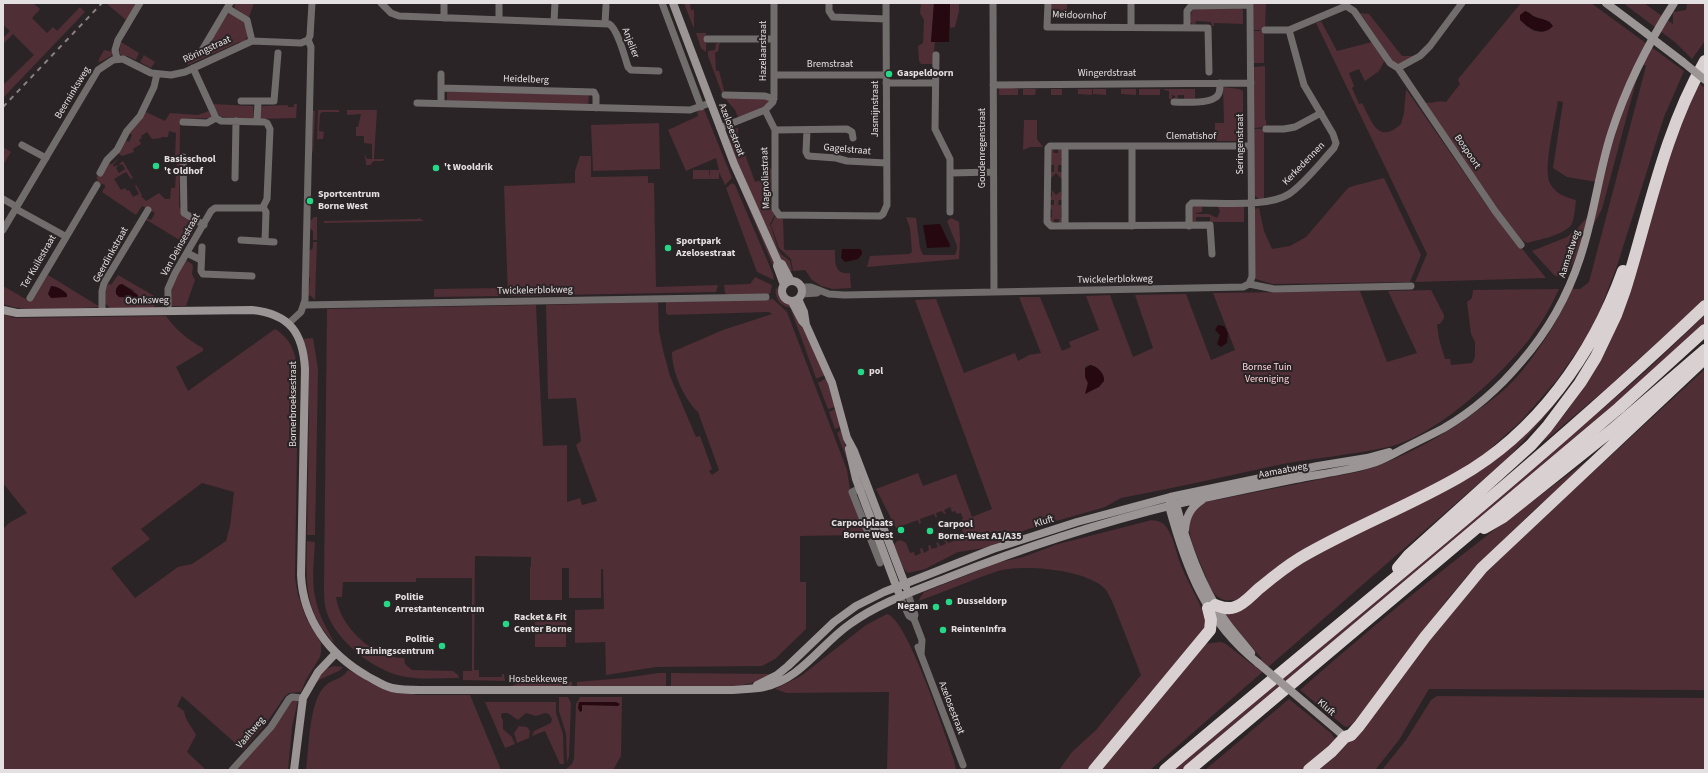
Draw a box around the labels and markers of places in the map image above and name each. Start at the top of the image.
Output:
place label: Gaspeldoorn [897,68,953,80]
marker: Gaspeldoorn [884,69,894,79]
place label: Basisschool 't Oldhof [164,154,216,178]
marker: Basisschool 't Oldhof [151,161,161,171]
place label: 't Wooldrik [444,162,493,174]
marker: 't Wooldrik [431,163,441,173]
place label: Sportcentrum Borne West [318,189,380,212]
marker: Sportcentrum Borne West [305,196,315,206]
place label: Sportpark Azelosestraat [676,236,735,260]
marker: Sportpark Azelosestraat [663,243,673,253]
place label: pol [869,366,883,378]
marker: pol [856,367,866,377]
place label: Carpoolplaats Borne West [831,518,893,542]
place label: Carpool Borne-West A1/A35 [938,519,1021,542]
marker: Carpoolplaats Borne West [896,525,906,535]
marker: Carpool Borne-West A1/A35 [925,526,935,536]
place label: Politie Arrestantencentrum [395,592,485,616]
place label: Dusseldorp [957,596,1007,608]
marker: Dusseldorp [944,597,954,607]
marker: Politie Arrestantencentrum [382,599,392,609]
place label: Negam [897,601,928,613]
marker: Negam [931,602,941,612]
place label: Racket & Fit Center Borne [514,612,572,636]
marker: Racket & Fit Center Borne [501,619,511,629]
place label: ReintenInfra [951,624,1006,636]
marker: ReintenInfra [938,625,948,635]
place label: Politie Trainingscentrum [356,634,434,658]
marker: Politie Trainingscentrum [437,641,447,651]

